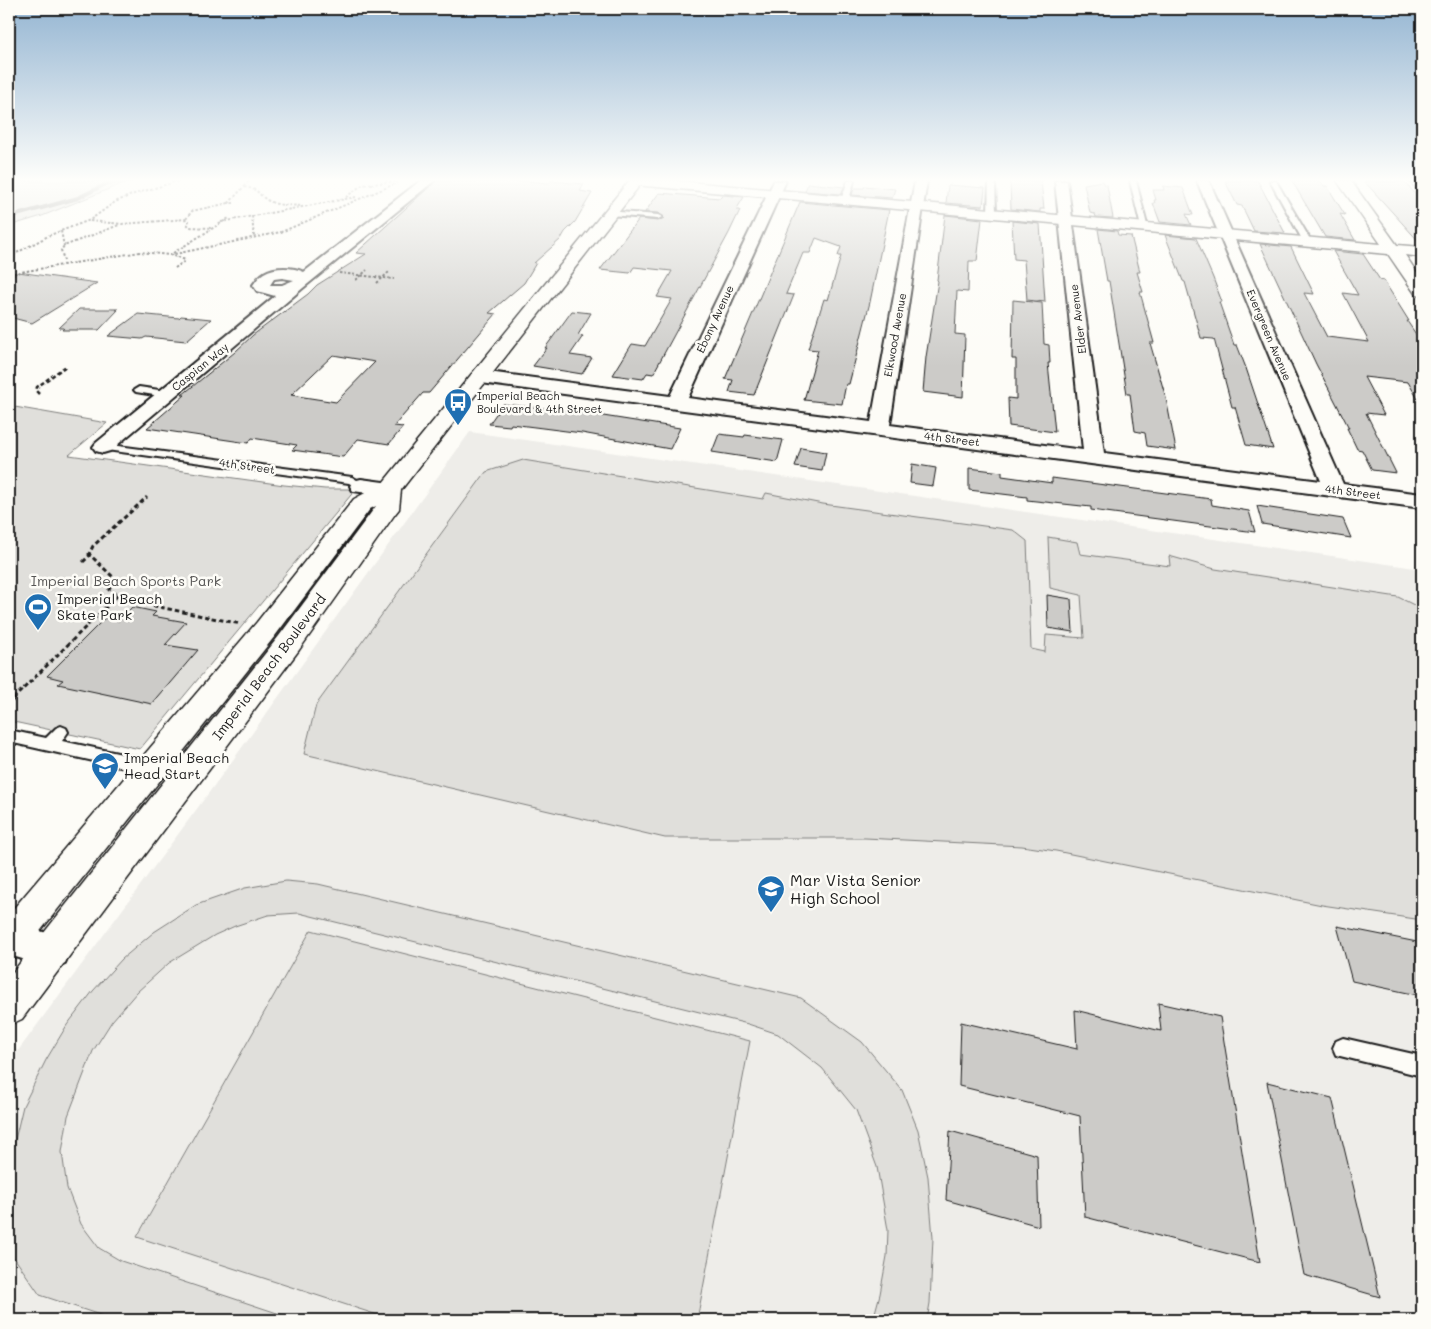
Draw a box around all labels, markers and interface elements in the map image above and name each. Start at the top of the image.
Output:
street label: Ebony Avenue [692,282,737,355]
street label: Elder Avenue [1066,283,1089,355]
street label: Evergreen Avenue [1243,287,1296,383]
street label: Elkwood Avenue [880,292,909,378]
street label: Caspian Way [168,339,231,394]
bus stop icon: Imperial Beach Boulevard & 4th Street [443,387,473,426]
place label: Imperial Beach Boulevard & 4th Street [477,388,602,416]
street label: 4th Street [923,428,981,449]
street label: 4th Street [218,454,276,477]
street label: 4th Street [1324,481,1382,502]
park label: Imperial Beach Sports Park [31,571,221,590]
place label: Imperial Beach Skate Park [57,589,162,624]
street label: Imperial Beach Boulevard [207,590,330,744]
sports icon: Imperial Beach Skate Park [23,592,53,631]
place label: Imperial Beach Head Start [124,748,229,783]
school or university icon: Imperial Beach Head Start [90,751,120,790]
place label: Mar Vista Senior High School [790,869,921,908]
school or university icon: Mar Vista Senior High School [756,874,786,913]

